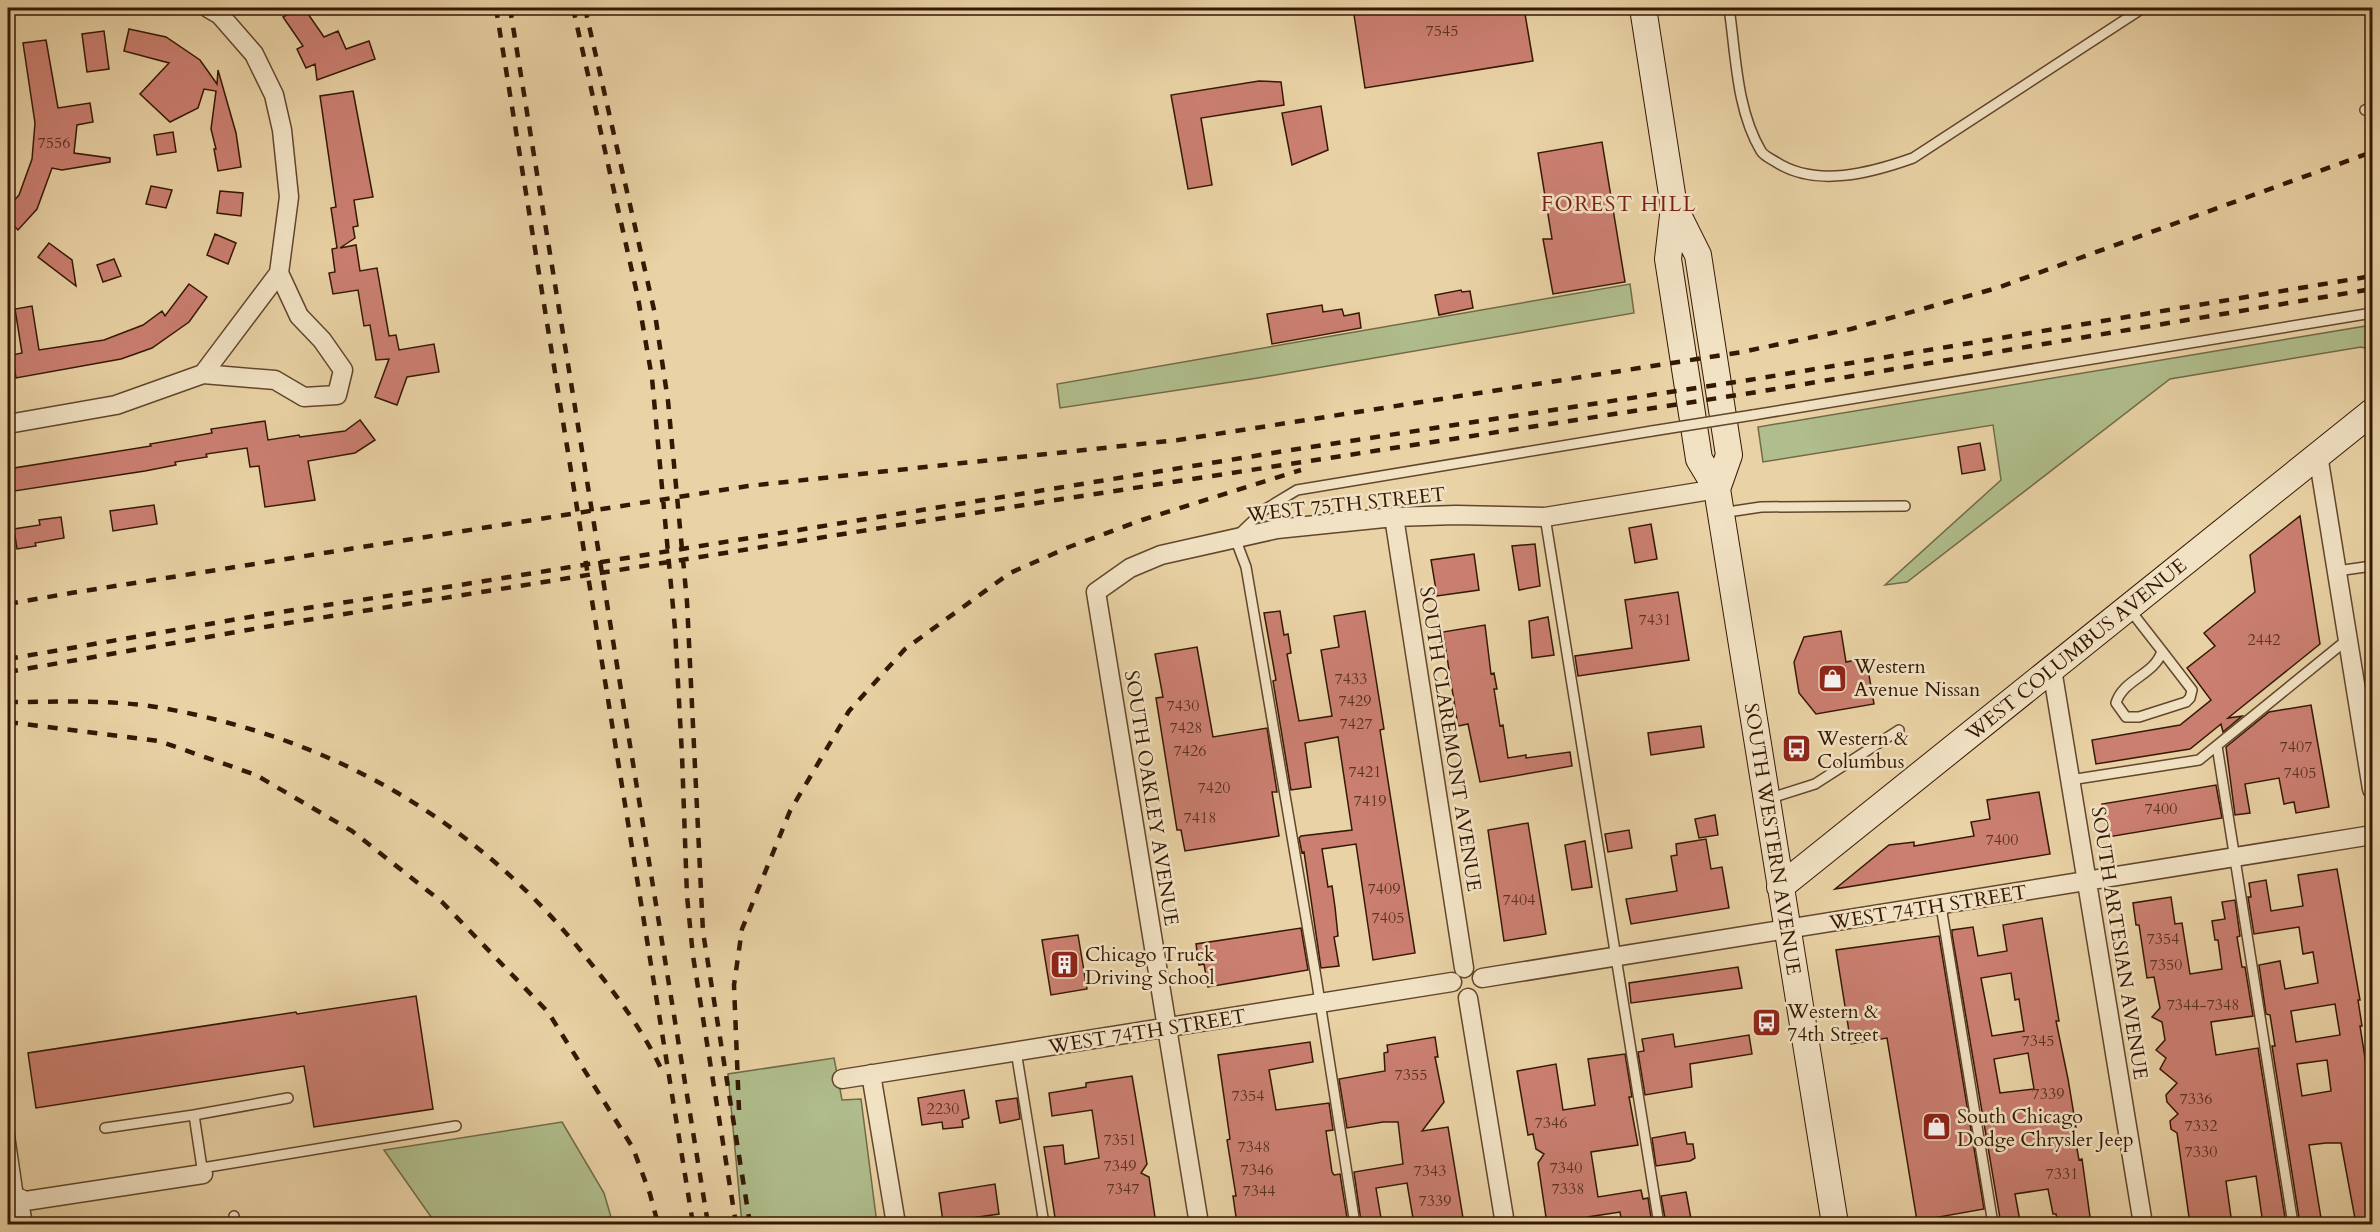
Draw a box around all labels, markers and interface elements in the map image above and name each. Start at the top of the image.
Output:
house number: 7545 [1426,20,1458,42]
house number: 7556 [38,132,70,154]
district label: FOREST HILL [1541,190,1697,219]
street label: WEST 75TH STREET [1244,481,1447,528]
street label: WEST COLUMBUS AVENUE [1960,552,2192,748]
street label: SOUTH CLAREMONT AVENUE [1413,585,1488,894]
house number: 7431 [1639,609,1671,631]
house number: 2442 [2248,629,2280,651]
place label: Western Avenue Nissan [1853,653,1981,703]
shop icon: Western Avenue Nissan [1817,662,1849,694]
street label: SOUTH OAKLEY AVENUE [1118,668,1185,928]
house number: 7433 [1335,668,1367,690]
house number: 7429 [1339,690,1371,712]
house number: 7430 [1167,695,1199,717]
street label: SOUTH WESTERN AVENUE [1738,701,1807,977]
house number: 7427 [1340,713,1372,735]
house number: 7428 [1170,717,1202,739]
place label: Western & Columbus [1816,725,1909,775]
bus stop icon: Western & Columbus [1780,733,1812,765]
house number: 7407 [2280,736,2312,758]
house number: 7426 [1174,740,1206,762]
house number: 7421 [1349,761,1381,783]
house number: 7405 [2284,762,2316,784]
house number: 7420 [1198,777,1230,799]
house number: 7419 [1354,790,1386,812]
house number: 7400 [2145,798,2177,820]
street label: SOUTH ARTESIAN AVENUE [2085,805,2154,1081]
house number: 7418 [1184,807,1216,829]
house number: 7400 [1986,829,2018,851]
house number: 7409 [1368,878,1400,900]
street label: WEST 74TH STREET [1826,878,2029,937]
house number: 7404 [1503,889,1535,911]
house number: 7405 [1372,907,1404,929]
house number: 7354 [2147,928,2179,950]
place label: Chicago Truck Driving School [1085,941,1215,991]
building icon: Chicago Truck Driving School [1048,949,1080,981]
house number: 7350 [2150,954,2182,976]
house number: 7344-7348 [2167,994,2239,1016]
place label: Western & 74th Street [1786,998,1879,1048]
street label: WEST 74TH STREET [1045,1002,1248,1061]
bus stop icon: Western & 74th Street [1750,1006,1782,1038]
house number: 7345 [2022,1030,2054,1052]
house number: 7355 [1395,1064,1427,1086]
house number: 7339 [2032,1083,2064,1105]
house number: 7354 [1232,1085,1264,1107]
house number: 7336 [2180,1088,2212,1110]
house number: 2230 [927,1098,959,1120]
place label: South Chicago Dodge Chrysler Jeep [1957,1103,2134,1153]
shop icon: South Chicago Dodge Chrysler Jeep [1920,1111,1952,1143]
house number: 7346 [1535,1112,1567,1134]
house number: 7332 [2185,1115,2217,1137]
house number: 7351 [1104,1129,1136,1151]
house number: 7348 [1238,1136,1270,1158]
house number: 7330 [2185,1141,2217,1163]
house number: 7349 [1104,1155,1136,1177]
house number: 7340 [1550,1157,1582,1179]
house number: 7346 [1241,1159,1273,1181]
house number: 7343 [1414,1160,1446,1182]
house number: 7331 [2046,1163,2078,1185]
house number: 7347 [1107,1178,1139,1200]
house number: 7338 [1552,1178,1584,1200]
house number: 7344 [1243,1180,1275,1202]
house number: 7339 [1419,1190,1451,1212]

